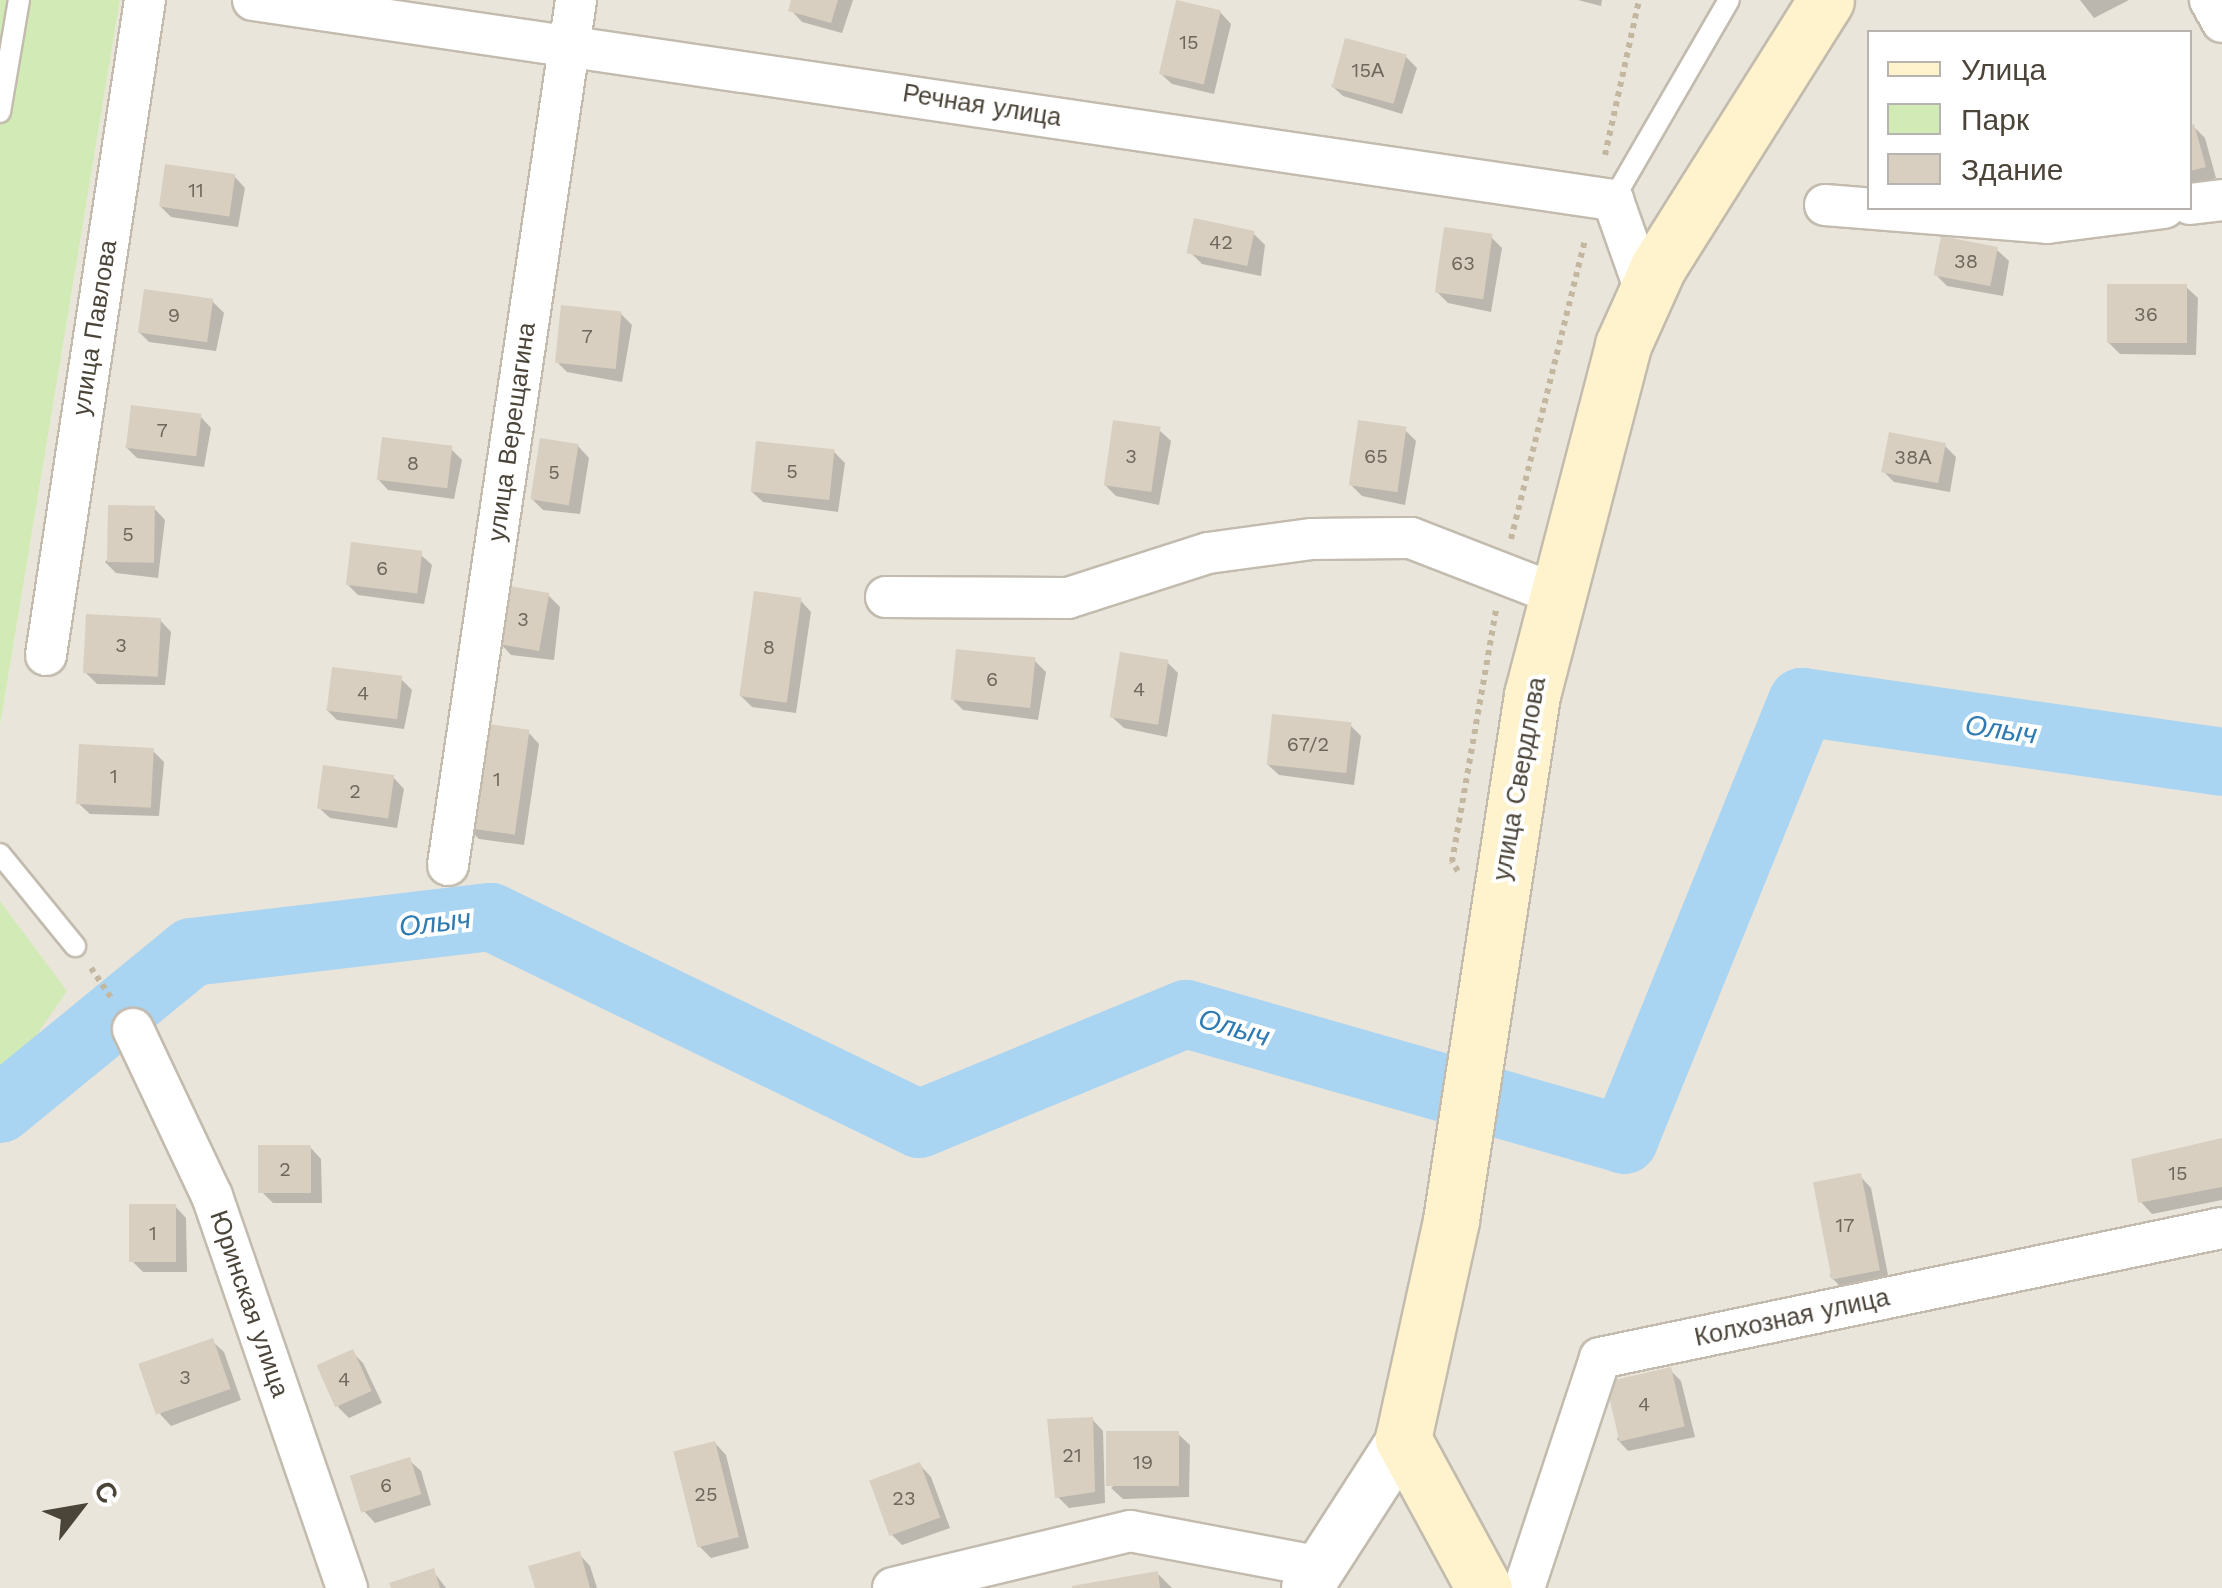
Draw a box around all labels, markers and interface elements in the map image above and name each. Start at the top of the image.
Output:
house number: 15 [1179,30,1199,54]
legend [1867,30,2192,210]
text: Улица [1961,52,2046,87]
house number: 15А [1352,58,1384,82]
street label: Речная улица [901,79,1063,133]
text: Парк [1961,102,2029,137]
text: Здание [1961,152,2063,187]
house number: 11 [188,178,204,202]
house number: 42 [1209,230,1233,254]
street label: улица Павлова [66,238,124,418]
house number: 38 [1954,249,1978,273]
house number: 63 [1451,251,1475,275]
house number: 36 [2134,302,2158,326]
house number: 9 [168,303,180,327]
street label: улица Верещагина [482,321,542,543]
house number: 7 [581,324,593,348]
house number: 7 [156,418,168,442]
house number: 3 [1125,444,1137,468]
house number: 65 [1364,444,1388,468]
house number: 38А [1894,445,1932,469]
house number: 8 [407,451,419,475]
house number: 5 [786,459,798,483]
house number: 5 [548,460,560,484]
house number: 5 [122,522,134,546]
house number: 6 [376,556,388,580]
house number: 3 [517,607,529,631]
house number: 3 [115,633,127,657]
house number: 8 [763,635,775,659]
house number: 6 [986,667,998,691]
street label: улица Свердлова [1487,675,1553,883]
house number: 4 [1133,677,1145,701]
house number: 4 [357,681,369,705]
water label: Олыч [1963,708,2039,752]
house number: 67/2 [1287,732,1329,756]
house number: 1 [110,764,118,788]
house number: 1 [493,767,501,791]
house number: 2 [349,779,361,803]
water label: Олыч [397,902,473,944]
water label: Олыч [1195,1002,1273,1054]
house number: 2 [279,1157,291,1181]
house number: 15 [2168,1161,2188,1185]
street label: Юринская улица [203,1207,295,1401]
house number: 17 [1835,1213,1855,1237]
house number: 1 [149,1221,157,1245]
street label: Колхозная улица [1692,1283,1892,1353]
house number: 3 [179,1365,191,1389]
house number: 4 [338,1367,350,1391]
house number: 4 [1638,1392,1650,1416]
house number: 21 [1062,1443,1082,1467]
house number: 19 [1133,1450,1153,1474]
north arrow [30,1458,130,1558]
house number: 6 [380,1473,392,1497]
text: С [87,1475,125,1509]
house number: 25 [694,1482,718,1506]
house number: 23 [892,1486,916,1510]

